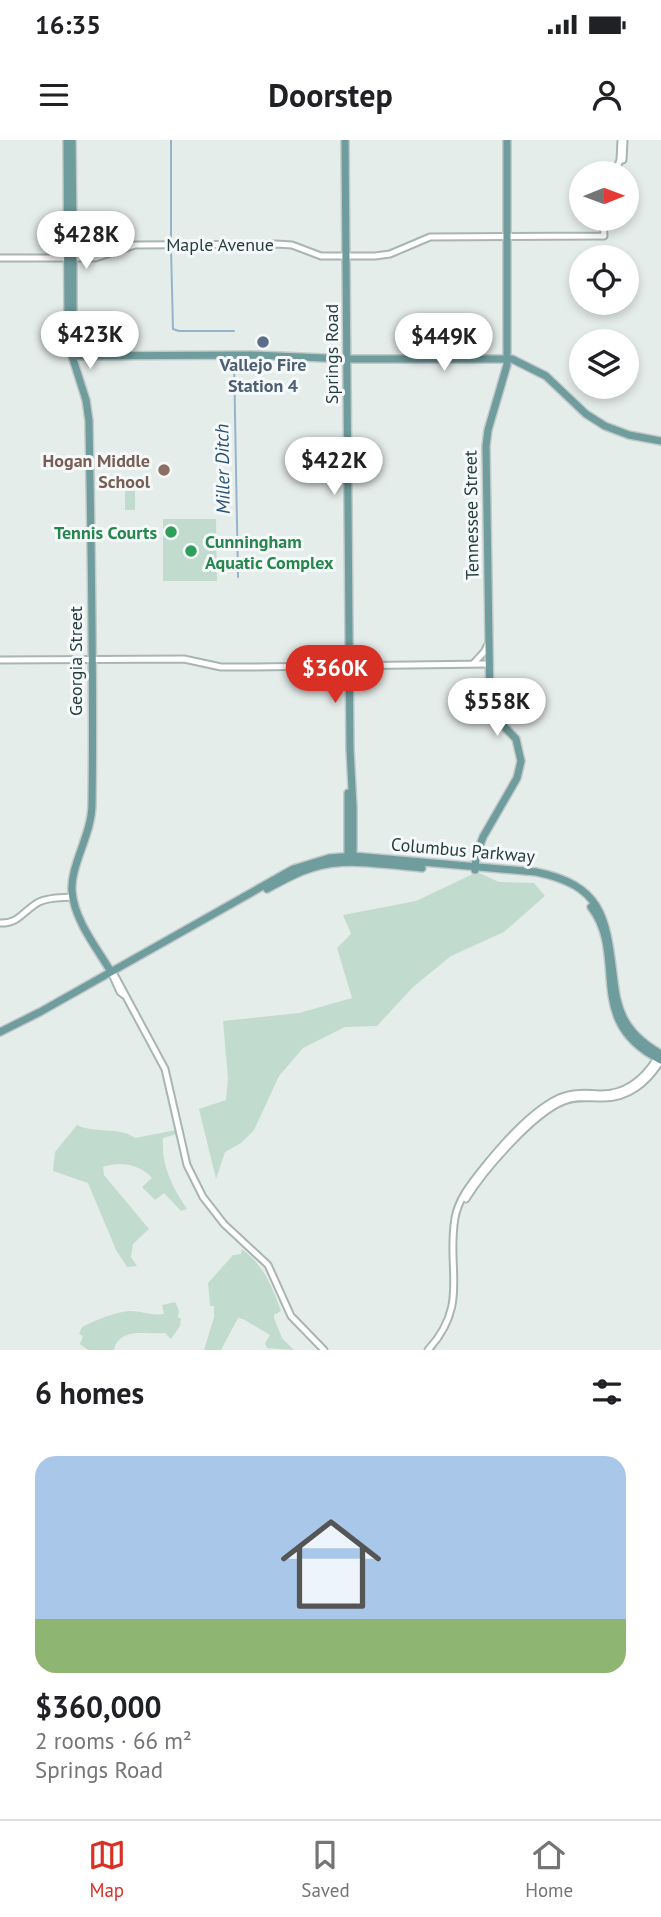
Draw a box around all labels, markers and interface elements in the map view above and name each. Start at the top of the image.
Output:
text: 16:35 [35,8,101,41]
text: Doorstep [268,74,393,116]
icon: menu [35,76,73,114]
icon: person [588,76,626,114]
north arrow [569,161,639,231]
map controls [569,161,639,399]
pin: $428K [37,212,135,271]
text: $428K [53,219,119,248]
street label: Maple Avenue [166,233,274,256]
button: locate [569,245,639,315]
street label: Springs Road [320,304,343,404]
pin: $423K [41,312,139,371]
pin: $449K [395,314,493,373]
text: $423K [57,319,123,348]
text: $449K [411,321,477,350]
button: layers [569,329,639,399]
marker: Vallejo Fire Station 4 [255,334,271,350]
place label: Vallejo Fire Station 4 [219,353,306,397]
water label: Miller Ditch [209,424,235,514]
pin: $422K [285,438,383,497]
text: $422K [301,445,367,474]
place label: Hogan Middle School [43,449,151,493]
street label: Tennessee Street [458,450,484,580]
marker: Hogan Middle School [156,462,172,478]
place label: Tennis Courts [54,521,157,544]
marker: Tennis Courts [163,524,179,540]
place label: Cunningham Aquatic Complex [205,530,334,574]
marker: Cunningham Aquatic Complex [183,543,199,559]
street label: Georgia Street [64,606,87,716]
pin: $360K [286,645,384,705]
text: $360K [302,653,368,682]
pin: $558K [448,678,546,738]
text: $558K [464,686,530,715]
street label: Columbus Parkway [390,832,536,868]
text: 6 homes [35,1373,144,1412]
icon: filters [588,1373,626,1411]
icon: home [268,1501,394,1627]
text: $360,000 [35,1687,162,1726]
text: 2 rooms · 66 m² [35,1726,192,1755]
text: Springs Road [35,1755,163,1784]
tab: Map [88,1836,126,1902]
tab: Saved [301,1836,350,1902]
tab: Home [525,1836,573,1902]

